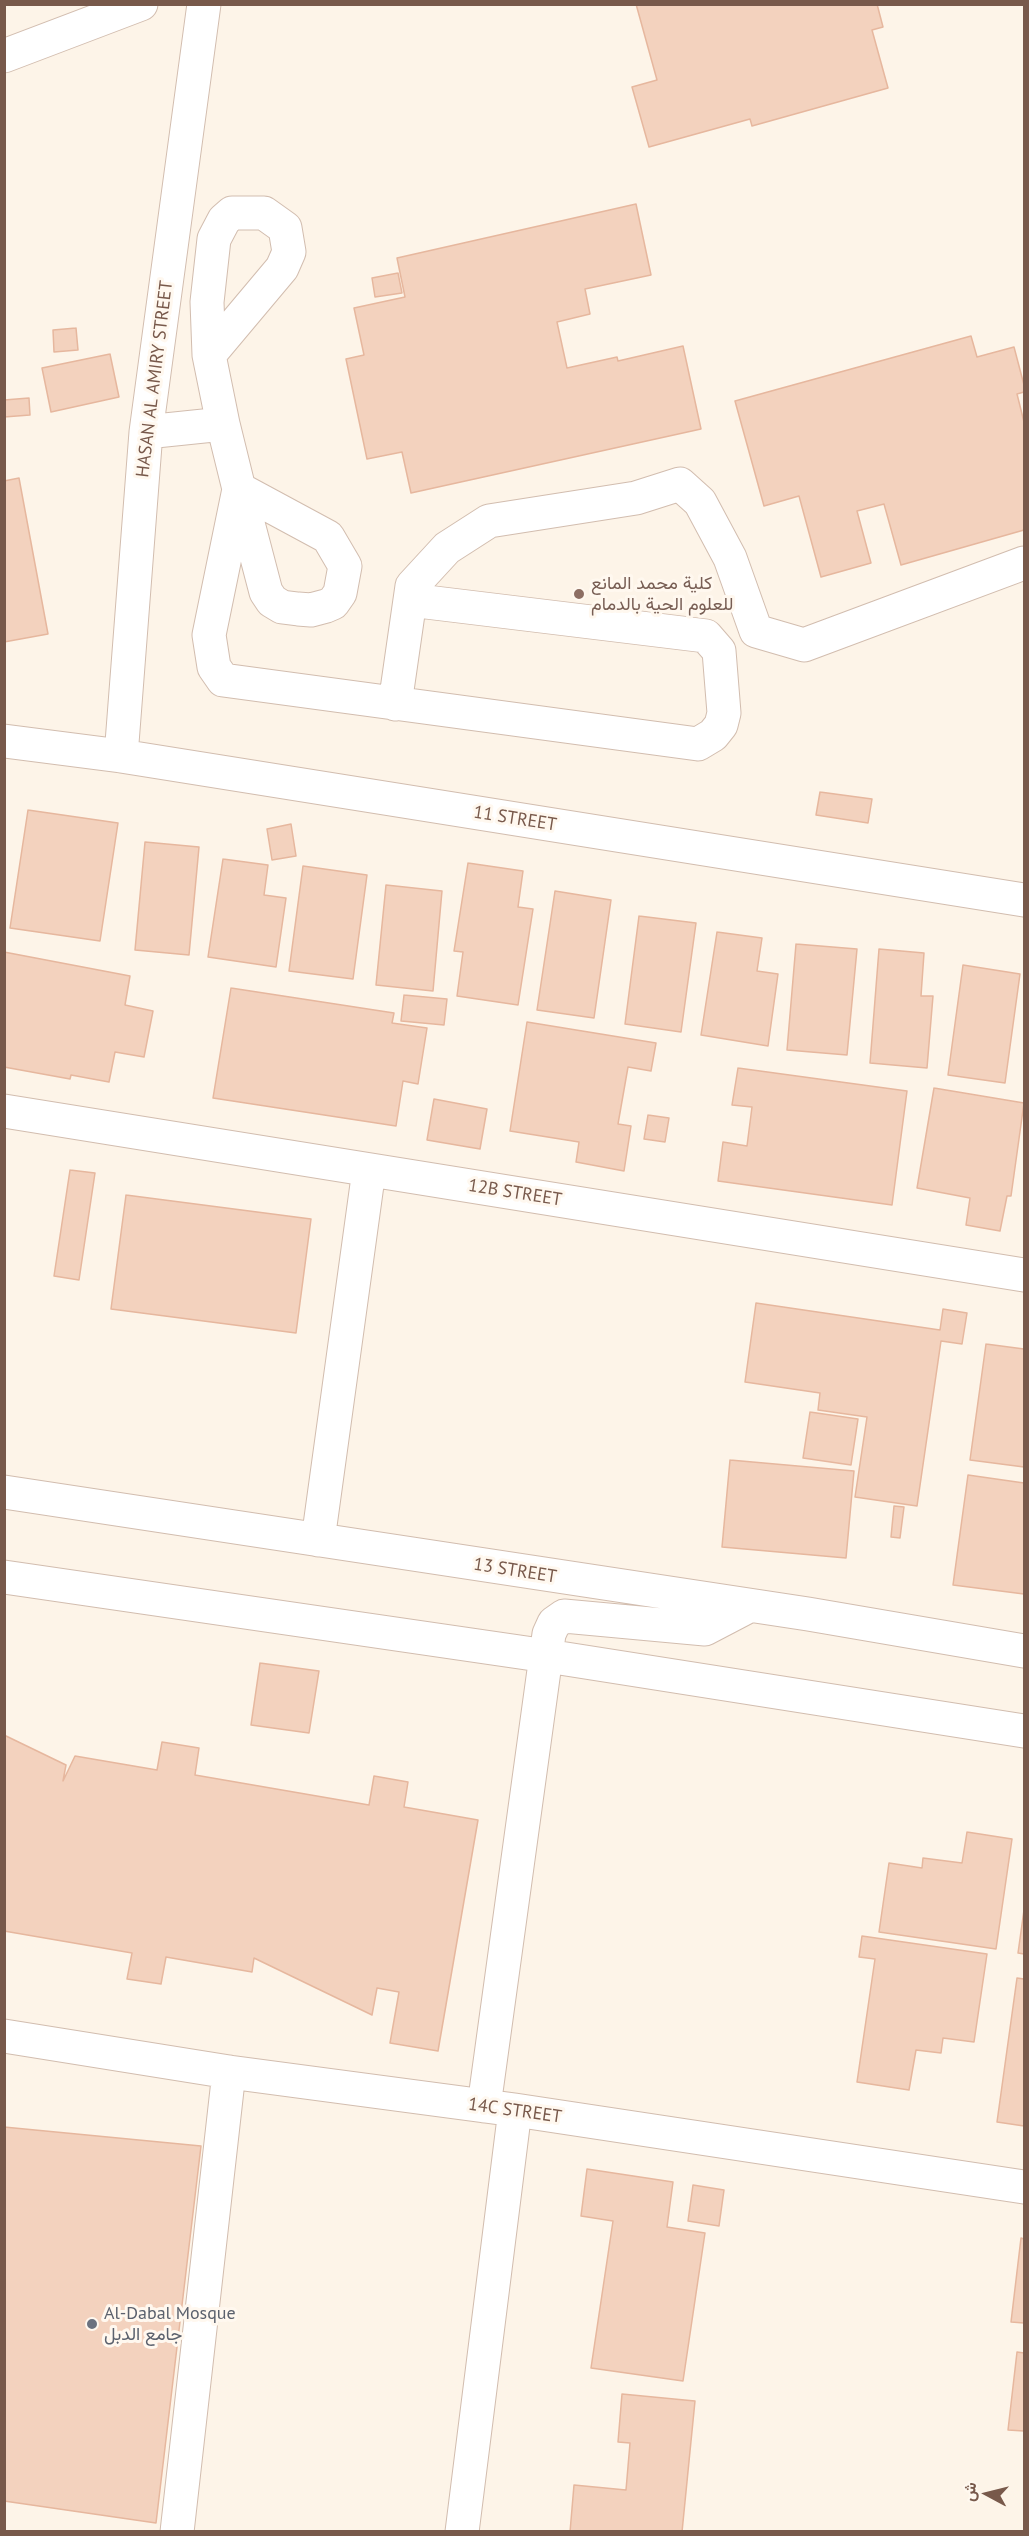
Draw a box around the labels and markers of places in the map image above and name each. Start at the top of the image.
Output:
place label: كلية محمد المانع للعلوم الحية بالدمام [591,573,734,616]
marker: كلية محمد المانع للعلوم الحية بالدمام [572,587,586,601]
place label: Al-Dabal Mosque جامع الدبل [104,2303,236,2346]
marker: Al-Dabal Mosque جامع الدبل [85,2317,99,2331]

